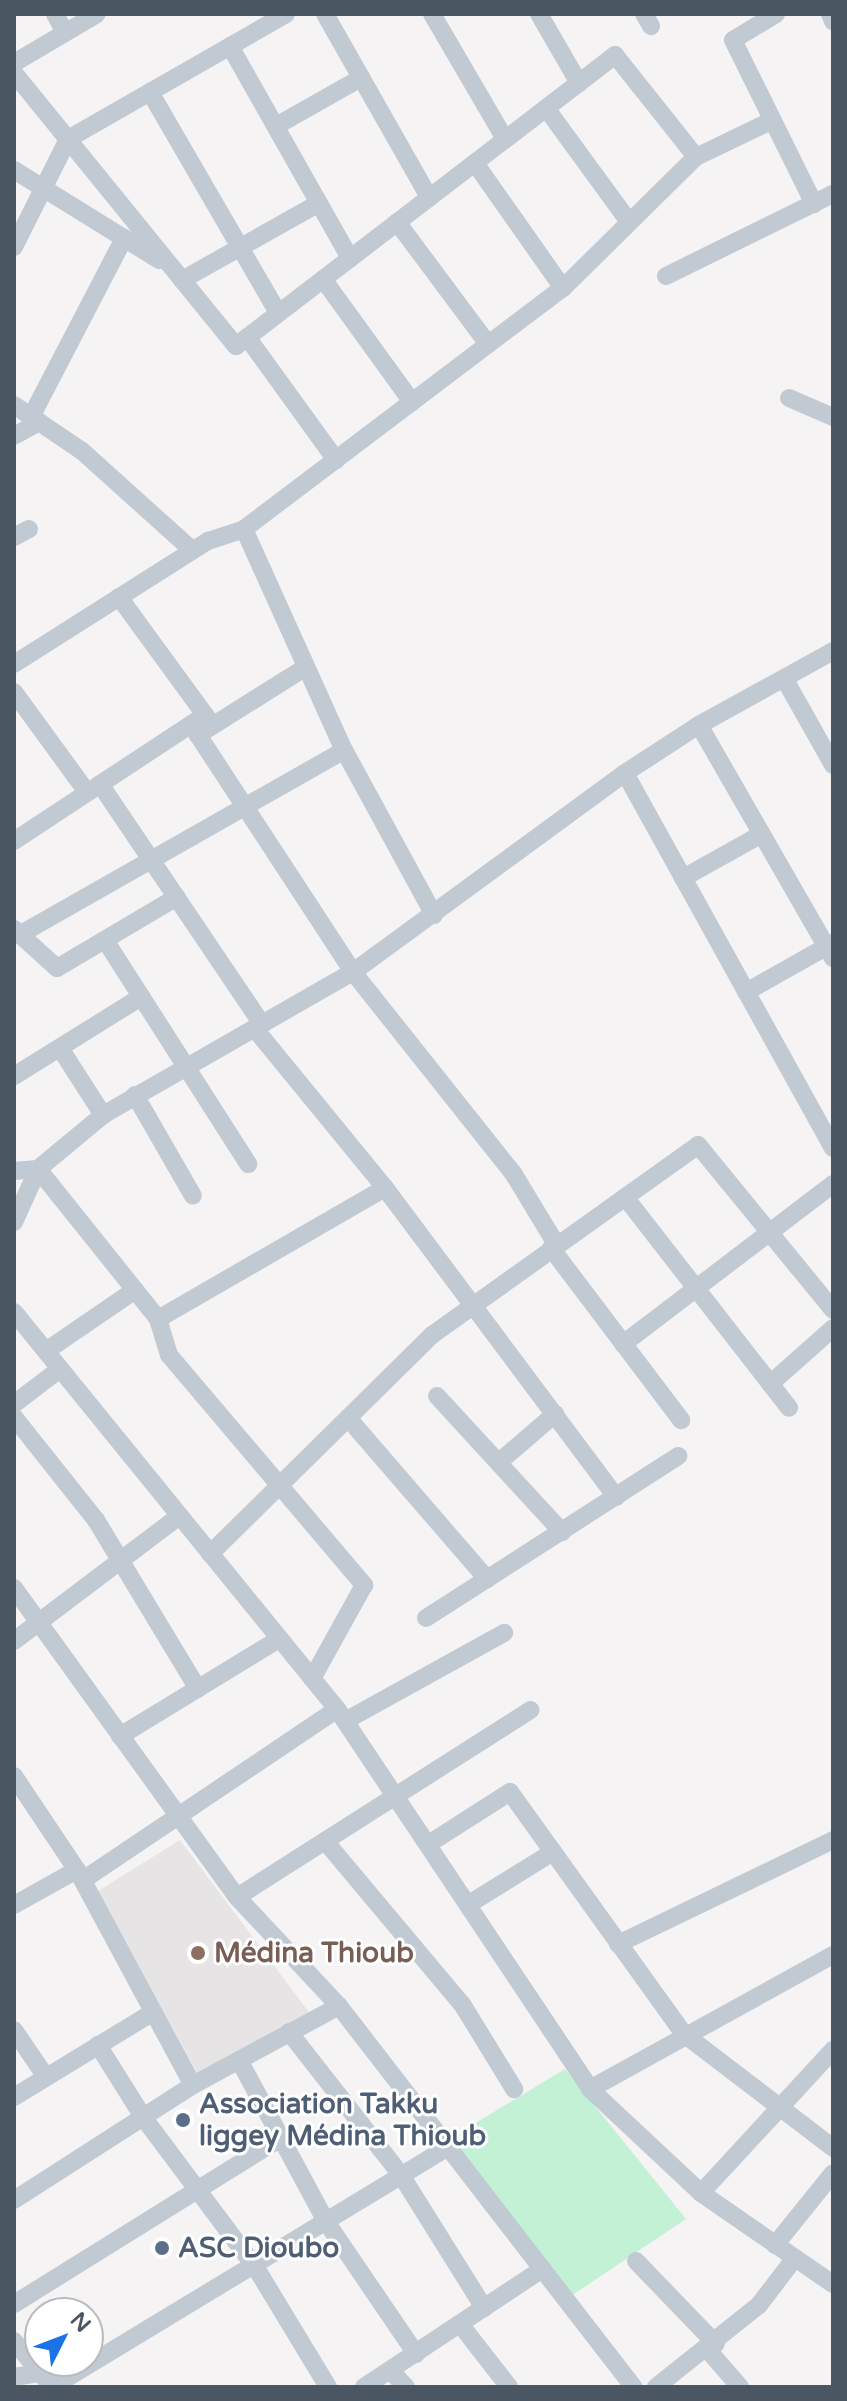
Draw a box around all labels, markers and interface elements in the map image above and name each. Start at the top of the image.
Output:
place label: Médina Thioub [214,1936,414,1970]
marker: Médina Thioub [189,1944,207,1962]
place label: Association Takku liggey Médina Thioub [199,2087,486,2153]
marker: Association Takku liggey Médina Thioub [174,2111,192,2129]
place label: ASC Dioubo [178,2231,339,2265]
marker: ASC Dioubo [153,2239,171,2257]
north arrow [24,2297,104,2377]
text: N [65,2307,96,2338]

